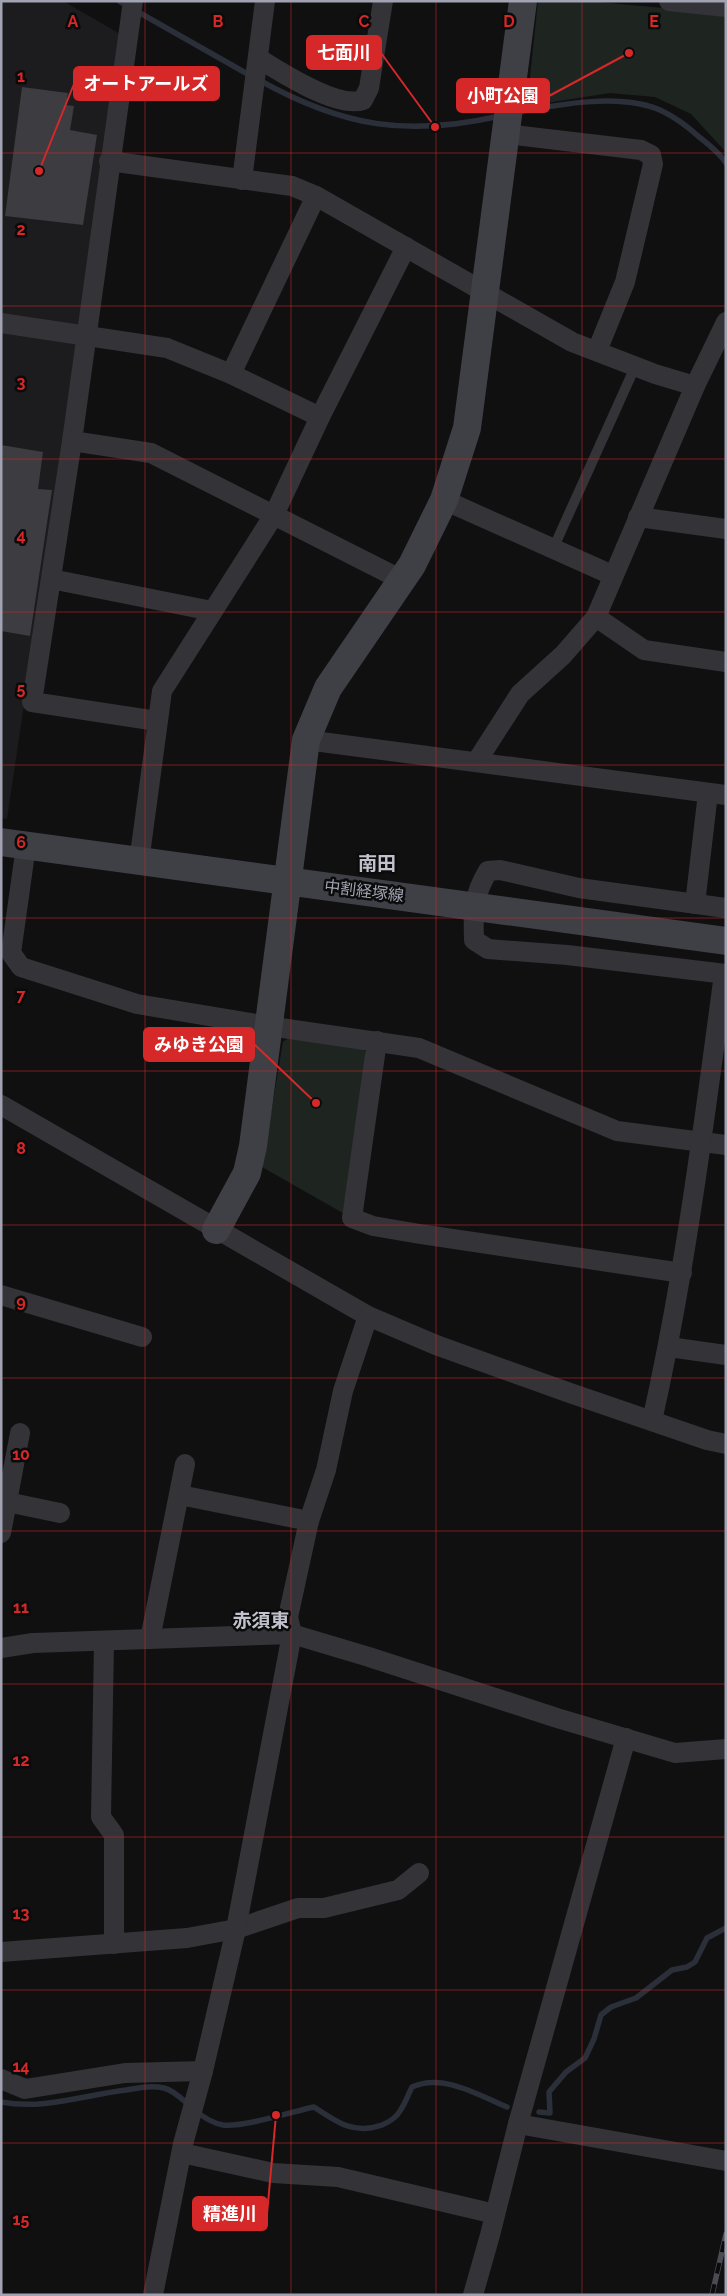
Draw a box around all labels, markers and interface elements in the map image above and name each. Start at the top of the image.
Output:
text: A [68,12,79,31]
text: B [213,12,224,31]
text: C [359,12,370,31]
text: D [503,12,515,31]
text: E [649,12,659,31]
callout: 七面川 [307,36,381,69]
text: 七面川 [317,42,371,63]
text: 1 [17,67,25,86]
callout: オートアールズ [74,67,219,100]
text: オートアールズ [84,73,208,94]
callout: 小町公園 [457,79,549,112]
text: 小町公園 [467,85,539,106]
text: 2 [16,220,26,239]
text: 3 [17,373,26,392]
text: 4 [16,526,26,545]
text: 5 [17,679,26,698]
text: 6 [16,833,26,852]
district label: 南田 [358,852,396,874]
street label: 中割経塚線 [323,877,405,905]
text: 7 [17,986,26,1005]
callout: みゆき公園 [144,1028,254,1061]
text: みゆき公園 [154,1034,244,1055]
text: 8 [16,1139,26,1158]
text: 9 [16,1292,26,1311]
text: 10 [12,1445,30,1464]
text: 11 [13,1598,29,1617]
district label: 赤須東 [232,1609,290,1631]
text: 12 [13,1751,29,1770]
text: 13 [13,1904,29,1923]
text: 14 [12,2057,30,2076]
callout: 精進川 [193,2197,267,2230]
text: 精進川 [203,2203,257,2224]
text: 15 [13,2210,30,2229]

